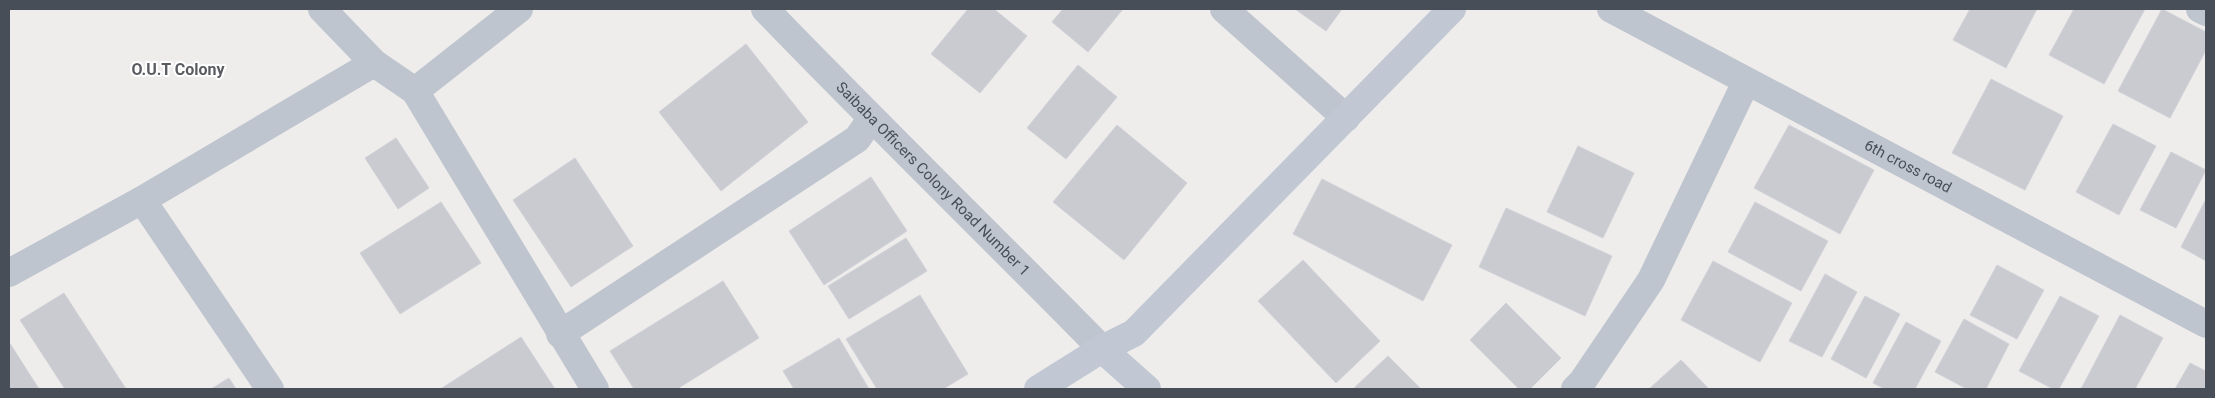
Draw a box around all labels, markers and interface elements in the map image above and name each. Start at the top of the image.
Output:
district label: O.U.T Colony [131,60,226,79]
street label: Saibaba Officers Colony Road Number 1 [832,78,1034,280]
street label: 6th cross road [1861,136,1955,197]

